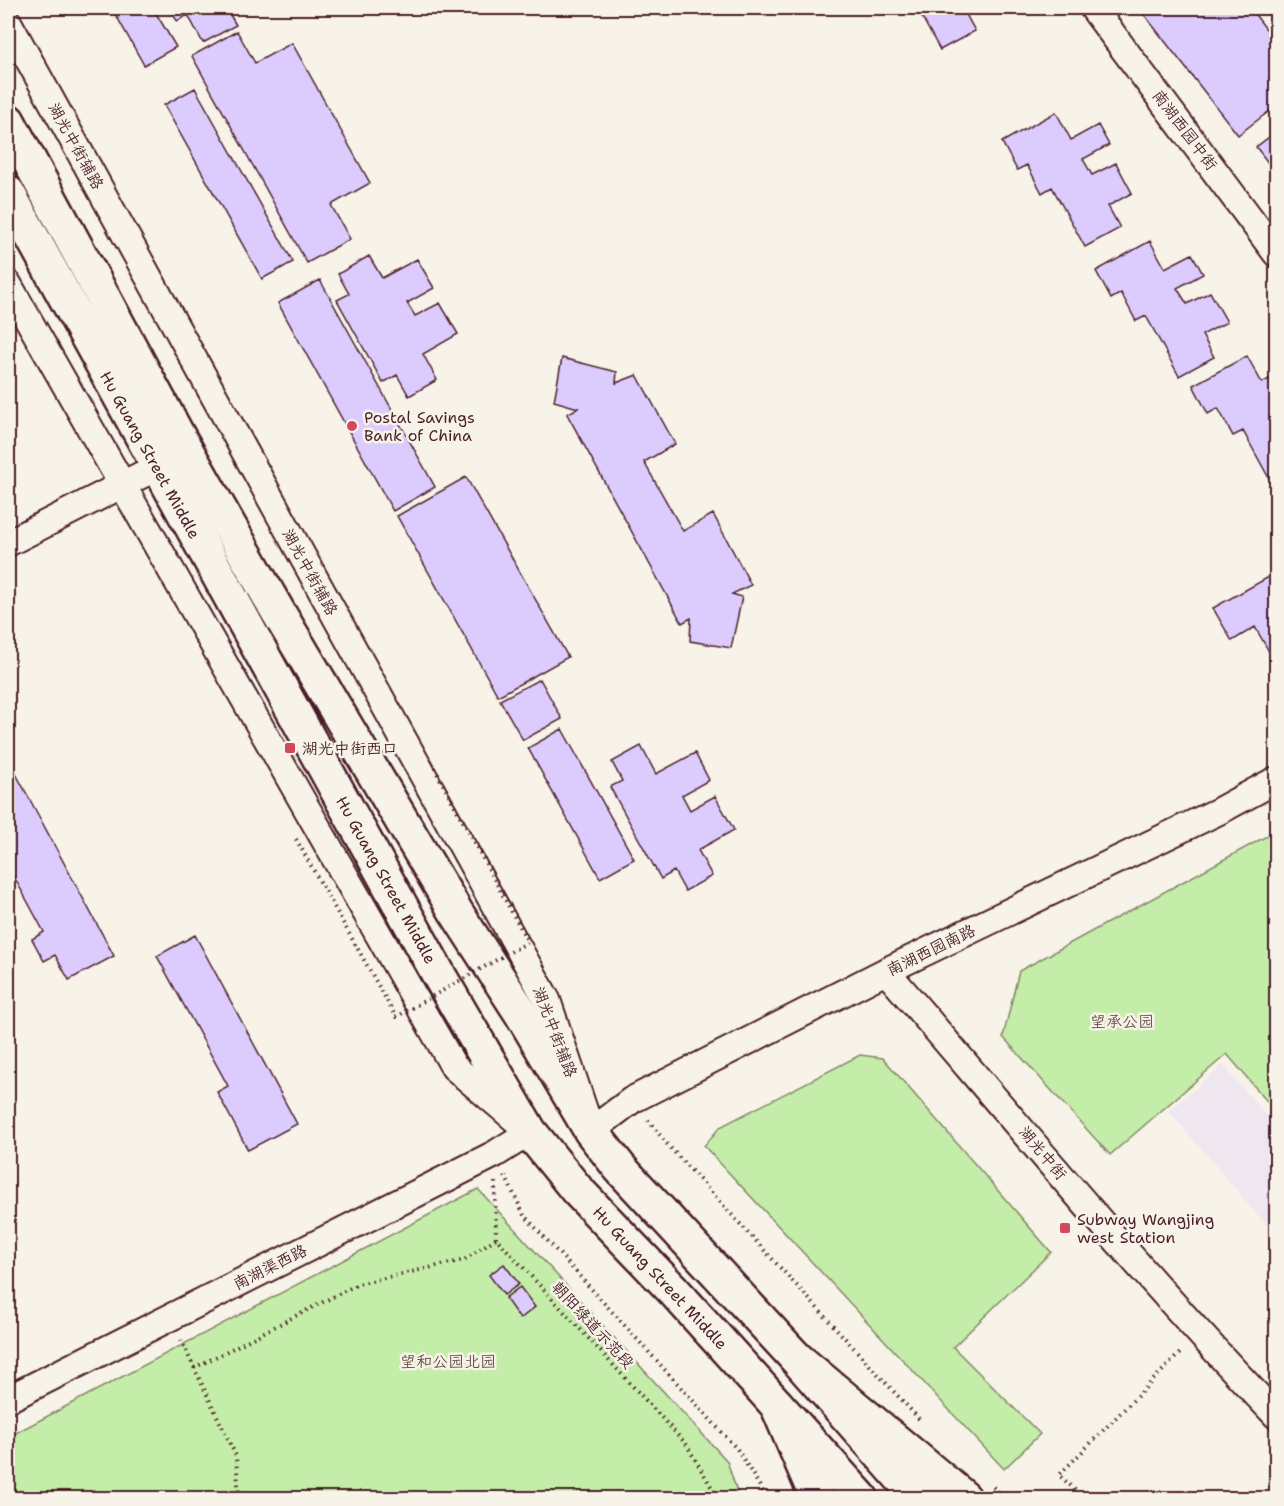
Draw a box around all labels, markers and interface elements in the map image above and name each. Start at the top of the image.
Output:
street label: 南湖西园中街 [1148,85,1222,175]
street label: 湖光中街辅路 [44,99,108,193]
street label: Hu Guang Street Middle [95,368,205,542]
place label: Postal Savings Bank of China [364,407,475,446]
marker: Postal Savings Bank of China [345,419,359,433]
street label: 湖光中街辅路 [278,525,342,619]
place label: 湖光中街西口 [302,738,398,759]
marker: 湖光中街西口 [283,741,297,755]
street label: Hu Guang Street Middle [331,793,441,967]
street label: 南湖西园南路 [883,920,979,980]
street label: 湖光中街辅路 [528,983,582,1081]
park label: 望承公园 [1090,1011,1154,1032]
street label: 湖光中街 [1014,1122,1072,1184]
street label: Hu Guang Street Middle [588,1202,732,1354]
place label: Subway Wangjing west Station [1077,1209,1214,1248]
marker: Subway Wangjing west Station [1058,1221,1072,1235]
street label: 南湖渠西路 [230,1239,310,1295]
street label: 朝阳绿道示范段 [547,1277,639,1373]
park label: 望和公园北园 [400,1351,496,1372]

